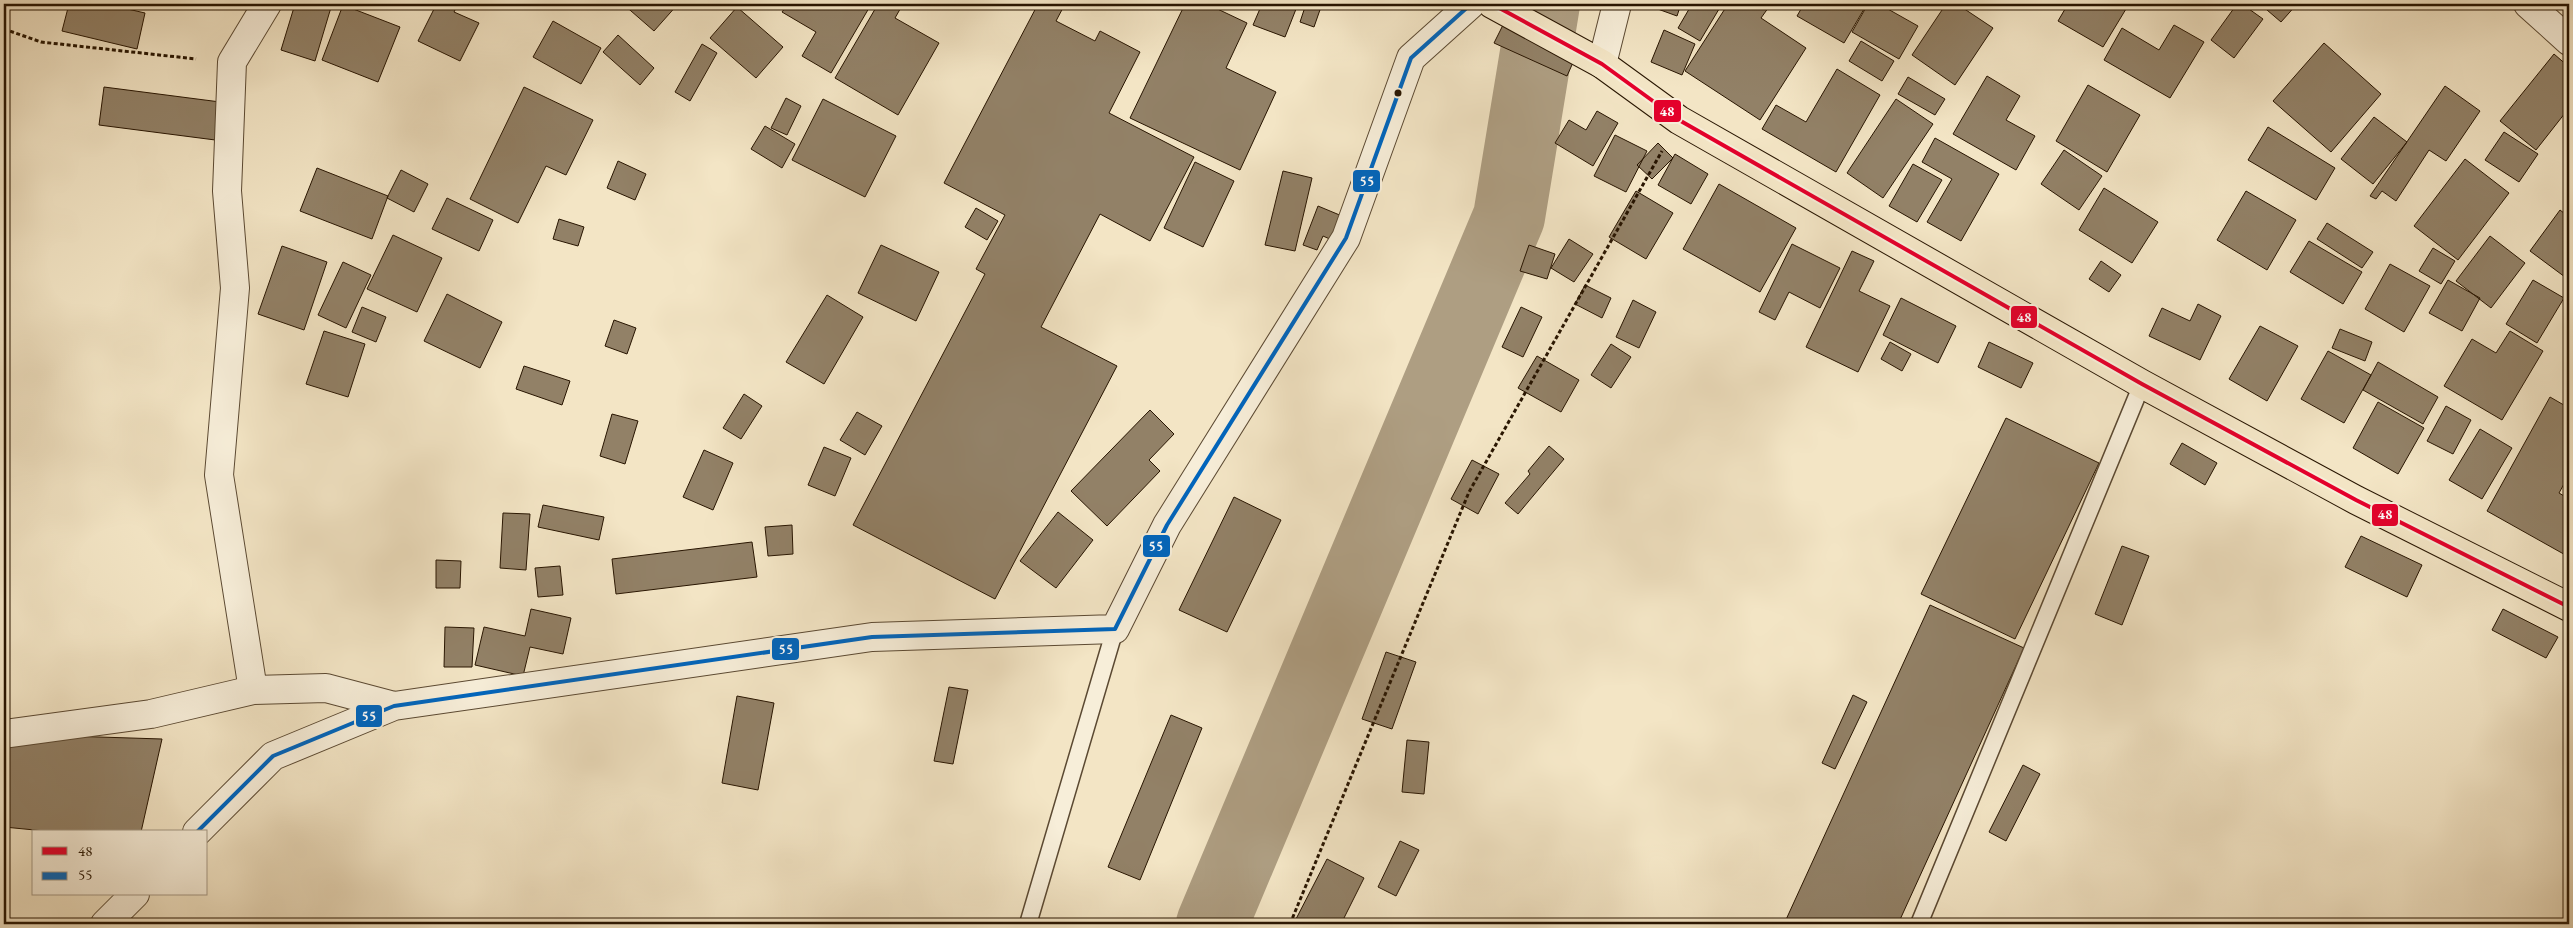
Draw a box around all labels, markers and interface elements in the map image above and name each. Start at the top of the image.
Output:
unlabelled marker [1393,88,1403,98]
line badge: 48 [1653,99,1682,123]
text: 48 [1660,102,1674,120]
line badge: 55 [1352,169,1381,193]
text: 55 [1360,172,1374,190]
line badge: 48 [2010,305,2038,329]
text: 48 [2017,308,2031,326]
line badge: 48 [2371,503,2399,527]
text: 48 [2378,505,2392,523]
line badge: 55 [1142,534,1171,558]
text: 55 [1149,537,1163,555]
line badge: 55 [771,637,800,661]
text: 55 [779,640,793,658]
line badge: 55 [355,704,383,728]
text: 55 [362,707,376,725]
legend [32,830,208,896]
text: 48 [78,841,92,860]
text: 55 [78,865,92,884]

